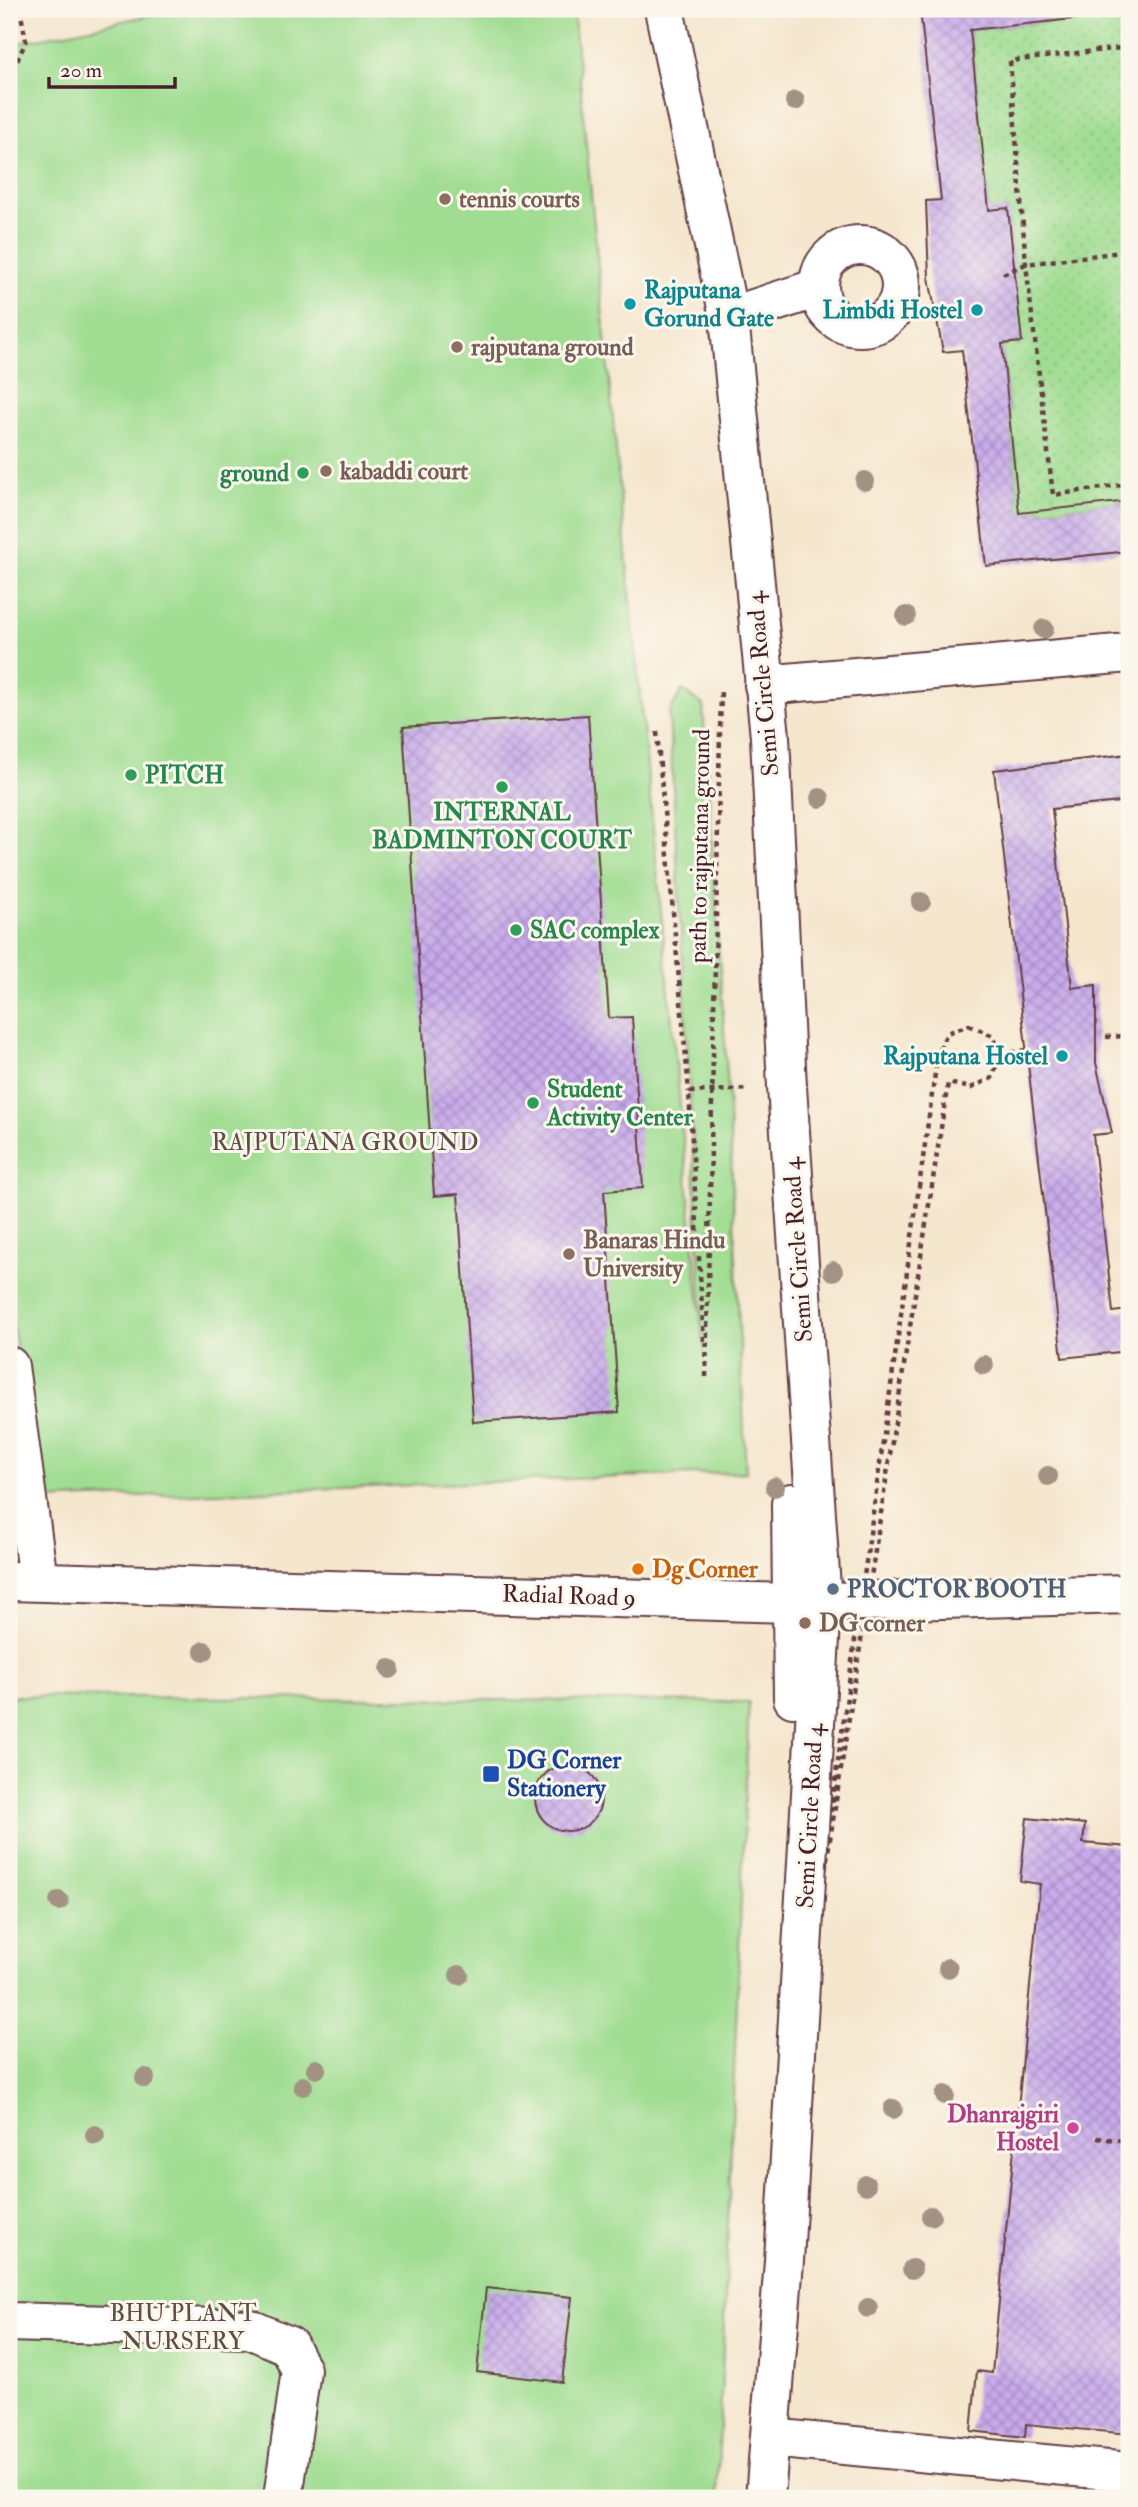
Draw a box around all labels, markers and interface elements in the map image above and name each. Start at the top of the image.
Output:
scale bar [49,46,175,90]
text: 20 m [60,57,102,84]
place label: tennis courts [459,184,580,215]
marker: tennis courts [437,191,453,207]
place label: Rajputana Gorund Gate [644,275,774,334]
place label: Limbdi Hostel [823,295,964,326]
marker: Rajputana Gorund Gate [622,296,638,312]
marker: Limbdi Hostel [969,302,985,318]
place label: rajputana ground [471,332,634,363]
marker: rajputana ground [449,339,465,355]
place label: kabaddi court [339,456,468,487]
place label: ground [219,458,289,489]
marker: kabaddi court [318,463,334,479]
marker: ground [295,465,311,481]
street label: Semi Circle Road 4 [739,589,787,778]
street label: path to rajputana ground [682,728,718,964]
place label: PITCH [145,760,224,791]
marker: PITCH [123,767,139,783]
marker: INTERNAL BADMINTON COURT [494,779,510,795]
place label: INTERNAL BADMINTON COURT [372,797,632,856]
place label: SAC complex [530,915,660,946]
marker: SAC complex [508,922,524,938]
place label: Rajputana Hostel [883,1041,1049,1072]
marker: Rajputana Hostel [1054,1048,1070,1064]
place label: Student Activity Center [546,1074,694,1133]
marker: Student Activity Center [525,1095,541,1111]
park label: RAJPUTANA GROUND [212,1127,478,1158]
street label: Semi Circle Road 4 [776,1156,820,1343]
place label: Banaras Hindu University [583,1225,726,1284]
marker: Banaras Hindu University [561,1246,577,1262]
place label: Dg Corner [652,1554,759,1585]
marker: Dg Corner [630,1561,646,1577]
place label: PROCTOR BOOTH [847,1574,1067,1605]
street label: Radial Road 9 [502,1578,636,1614]
marker: PROCTOR BOOTH [825,1581,841,1597]
place label: DG corner [819,1608,926,1639]
marker: DG corner [797,1615,813,1631]
street label: Semi Circle Road 4 [790,1722,830,1909]
place label: DG Corner Stationery [507,1745,622,1804]
marker: DG Corner Stationery [481,1764,501,1784]
place label: Dhanrajgiri Hostel [947,2099,1060,2158]
marker: Dhanrajgiri Hostel [1065,2120,1081,2136]
park label: BHU PLANT NURSERY [109,2298,257,2357]

